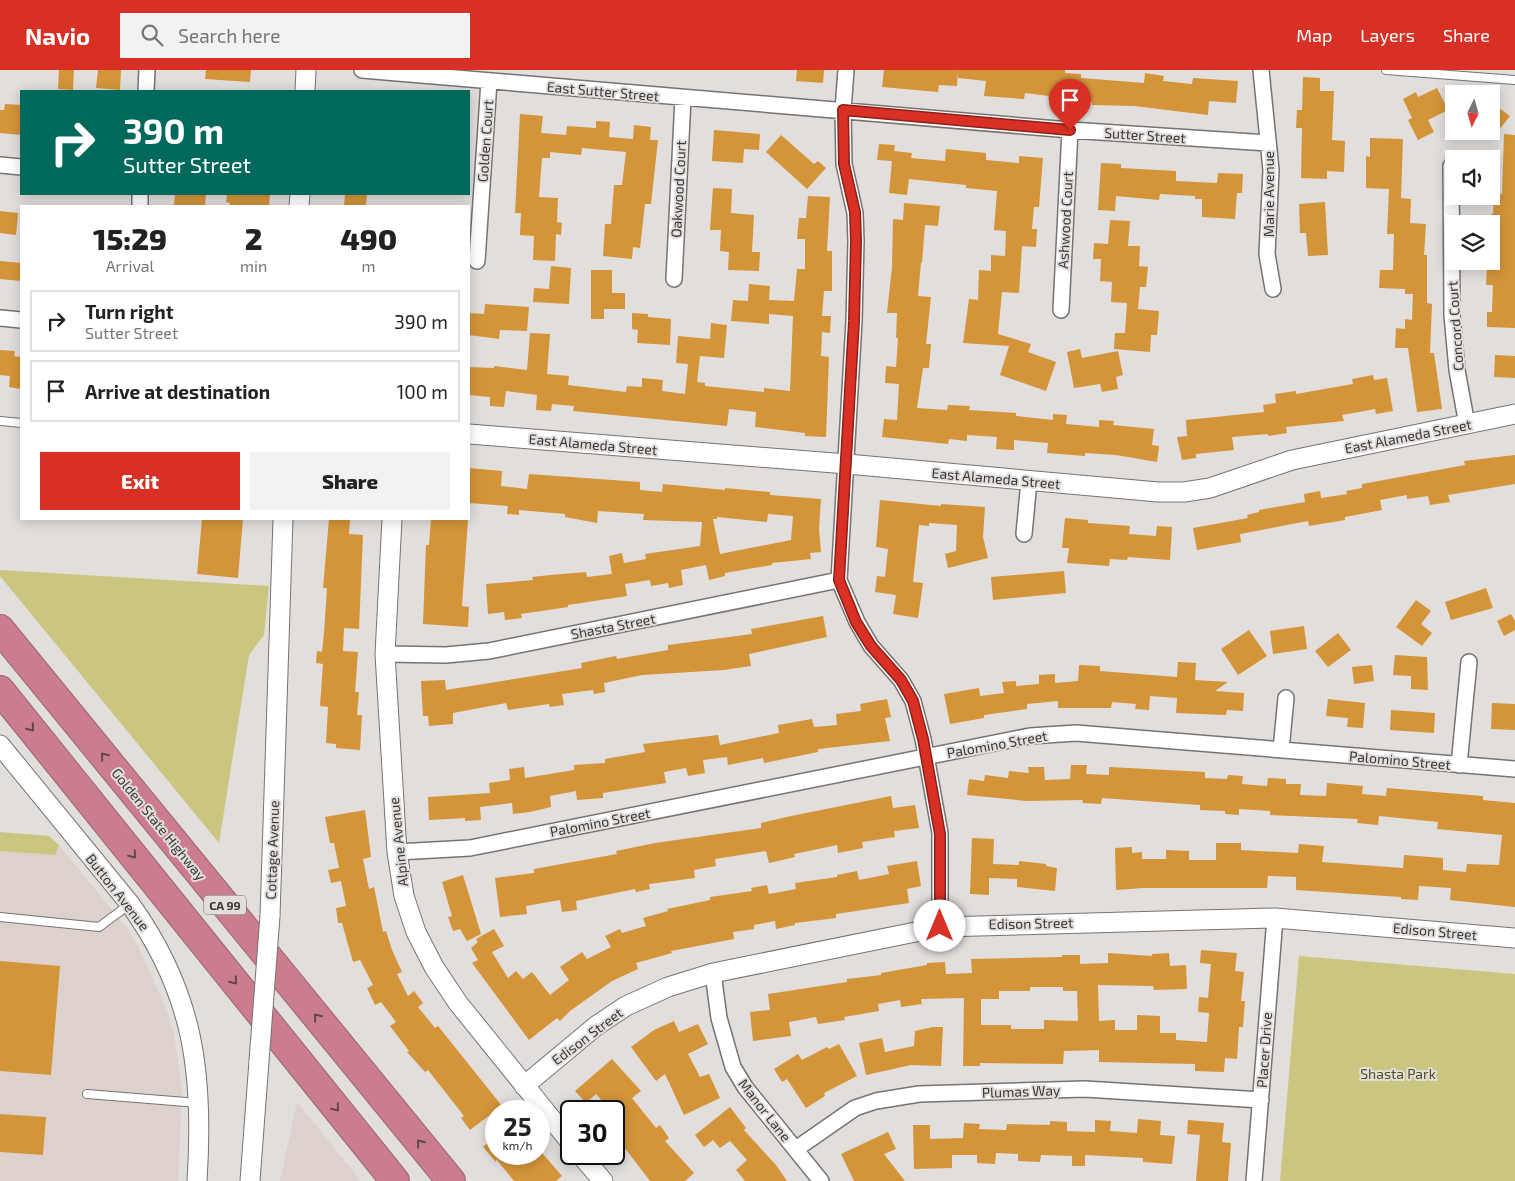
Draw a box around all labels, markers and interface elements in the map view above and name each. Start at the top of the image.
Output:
search box [120,13,470,58]
text: Navio [25,21,90,50]
icon: search [138,21,166,49]
text: Search here [178,24,280,47]
text: Map [1296,24,1332,46]
text: Layers [1360,24,1415,46]
text: Share [1443,24,1490,46]
street label: East Sutter Street [546,78,660,104]
pin [1049,79,1091,130]
north arrow [1445,85,1500,140]
map controls [1445,85,1500,270]
icon: arrive [1056,86,1084,114]
street label: Golden Court [474,99,496,183]
text: 390 m [123,109,224,151]
icon: right [40,110,105,175]
street label: Sutter Street [1104,124,1186,146]
street label: Oakwood Court [667,140,689,238]
button: sound [1445,150,1500,205]
text: Sutter Street [123,151,251,177]
street label: Marie Avenue [1260,151,1277,237]
street label: Ashwood Court [1054,171,1076,269]
button: layers [1445,215,1500,270]
text: 15:29 [93,220,167,256]
text: 2 [245,220,262,256]
text: 490 [340,220,397,256]
text: Arrival [106,256,154,275]
text: min [240,256,267,275]
text: m [362,256,376,275]
street label: Concord Court [1443,280,1467,372]
text: Turn right [85,300,173,323]
icon: right [42,307,70,335]
text: 390 m [394,310,448,333]
text: Sutter Street [85,323,178,342]
icon: arrive [42,377,70,405]
text: Arrive at destination [85,380,270,403]
text: 100 m [397,380,448,403]
street label: East Alameda Street [1343,415,1473,457]
street label: East Alameda Street [528,430,658,458]
button: Exit [40,452,240,510]
button: Share [250,452,450,510]
street label: East Alameda Street [931,464,1061,492]
street label: Shasta Street [569,609,657,643]
one-way arrow [25,723,34,732]
street label: Palomino Street [945,727,1049,761]
street label: Palomino Street [1349,747,1451,773]
one-way arrow [101,753,109,762]
street label: Golden State Highway [108,764,210,884]
street label: Alpine Avenue [385,796,411,888]
street label: Cottage Avenue [262,800,282,900]
street label: Palomino Street [548,804,652,840]
one-way arrow [127,849,135,858]
street label: Button Avenue [83,850,153,934]
road number: CA 99 [204,896,246,914]
position arrow [913,899,965,951]
street label: Edison Street [989,914,1073,932]
street label: Edison Street [1392,919,1478,943]
one-way arrow [229,976,238,985]
street label: Edison Street [548,1004,626,1068]
street label: Placer Drive [1253,1011,1275,1089]
one-way arrow [314,1014,323,1023]
park label: Shasta Park [1360,1065,1436,1082]
street label: Manor Lane [735,1075,795,1145]
street label: Plumas Way [981,1081,1061,1101]
speed limit sign: 30 [560,1100,625,1165]
one-way arrow [331,1102,339,1111]
text: 25 [503,1111,532,1141]
text: km/h [503,1138,532,1152]
one-way arrow [418,1140,426,1149]

